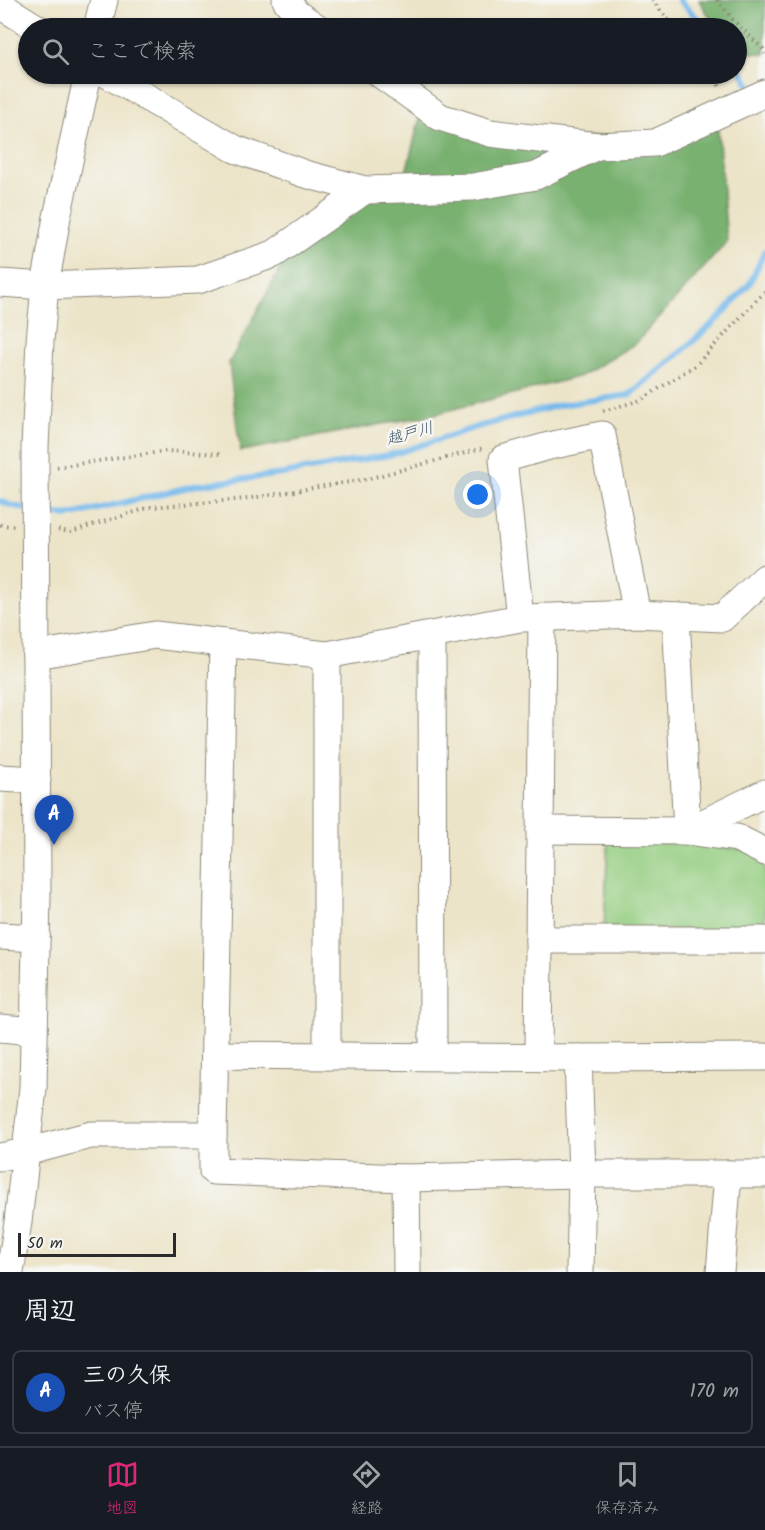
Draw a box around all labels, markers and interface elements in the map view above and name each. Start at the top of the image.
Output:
search box [18,18,747,84]
icon: search [39,35,72,68]
text: ここで検索 [87,35,197,70]
water label: 越戸川 [383,416,436,453]
your location [463,480,492,509]
pin: A [34,796,74,845]
scale bar [18,1230,176,1258]
text: 50 m [27,1231,63,1256]
text: 周辺 [24,1291,76,1333]
text: 三の久保 [83,1359,171,1394]
text: A [39,1376,52,1408]
text: 170 m [690,1376,739,1408]
text: バス停 [83,1396,143,1428]
tab: 地図 [106,1458,139,1521]
tab: 経路 [350,1458,383,1521]
tab: 保存済み [595,1458,659,1521]

